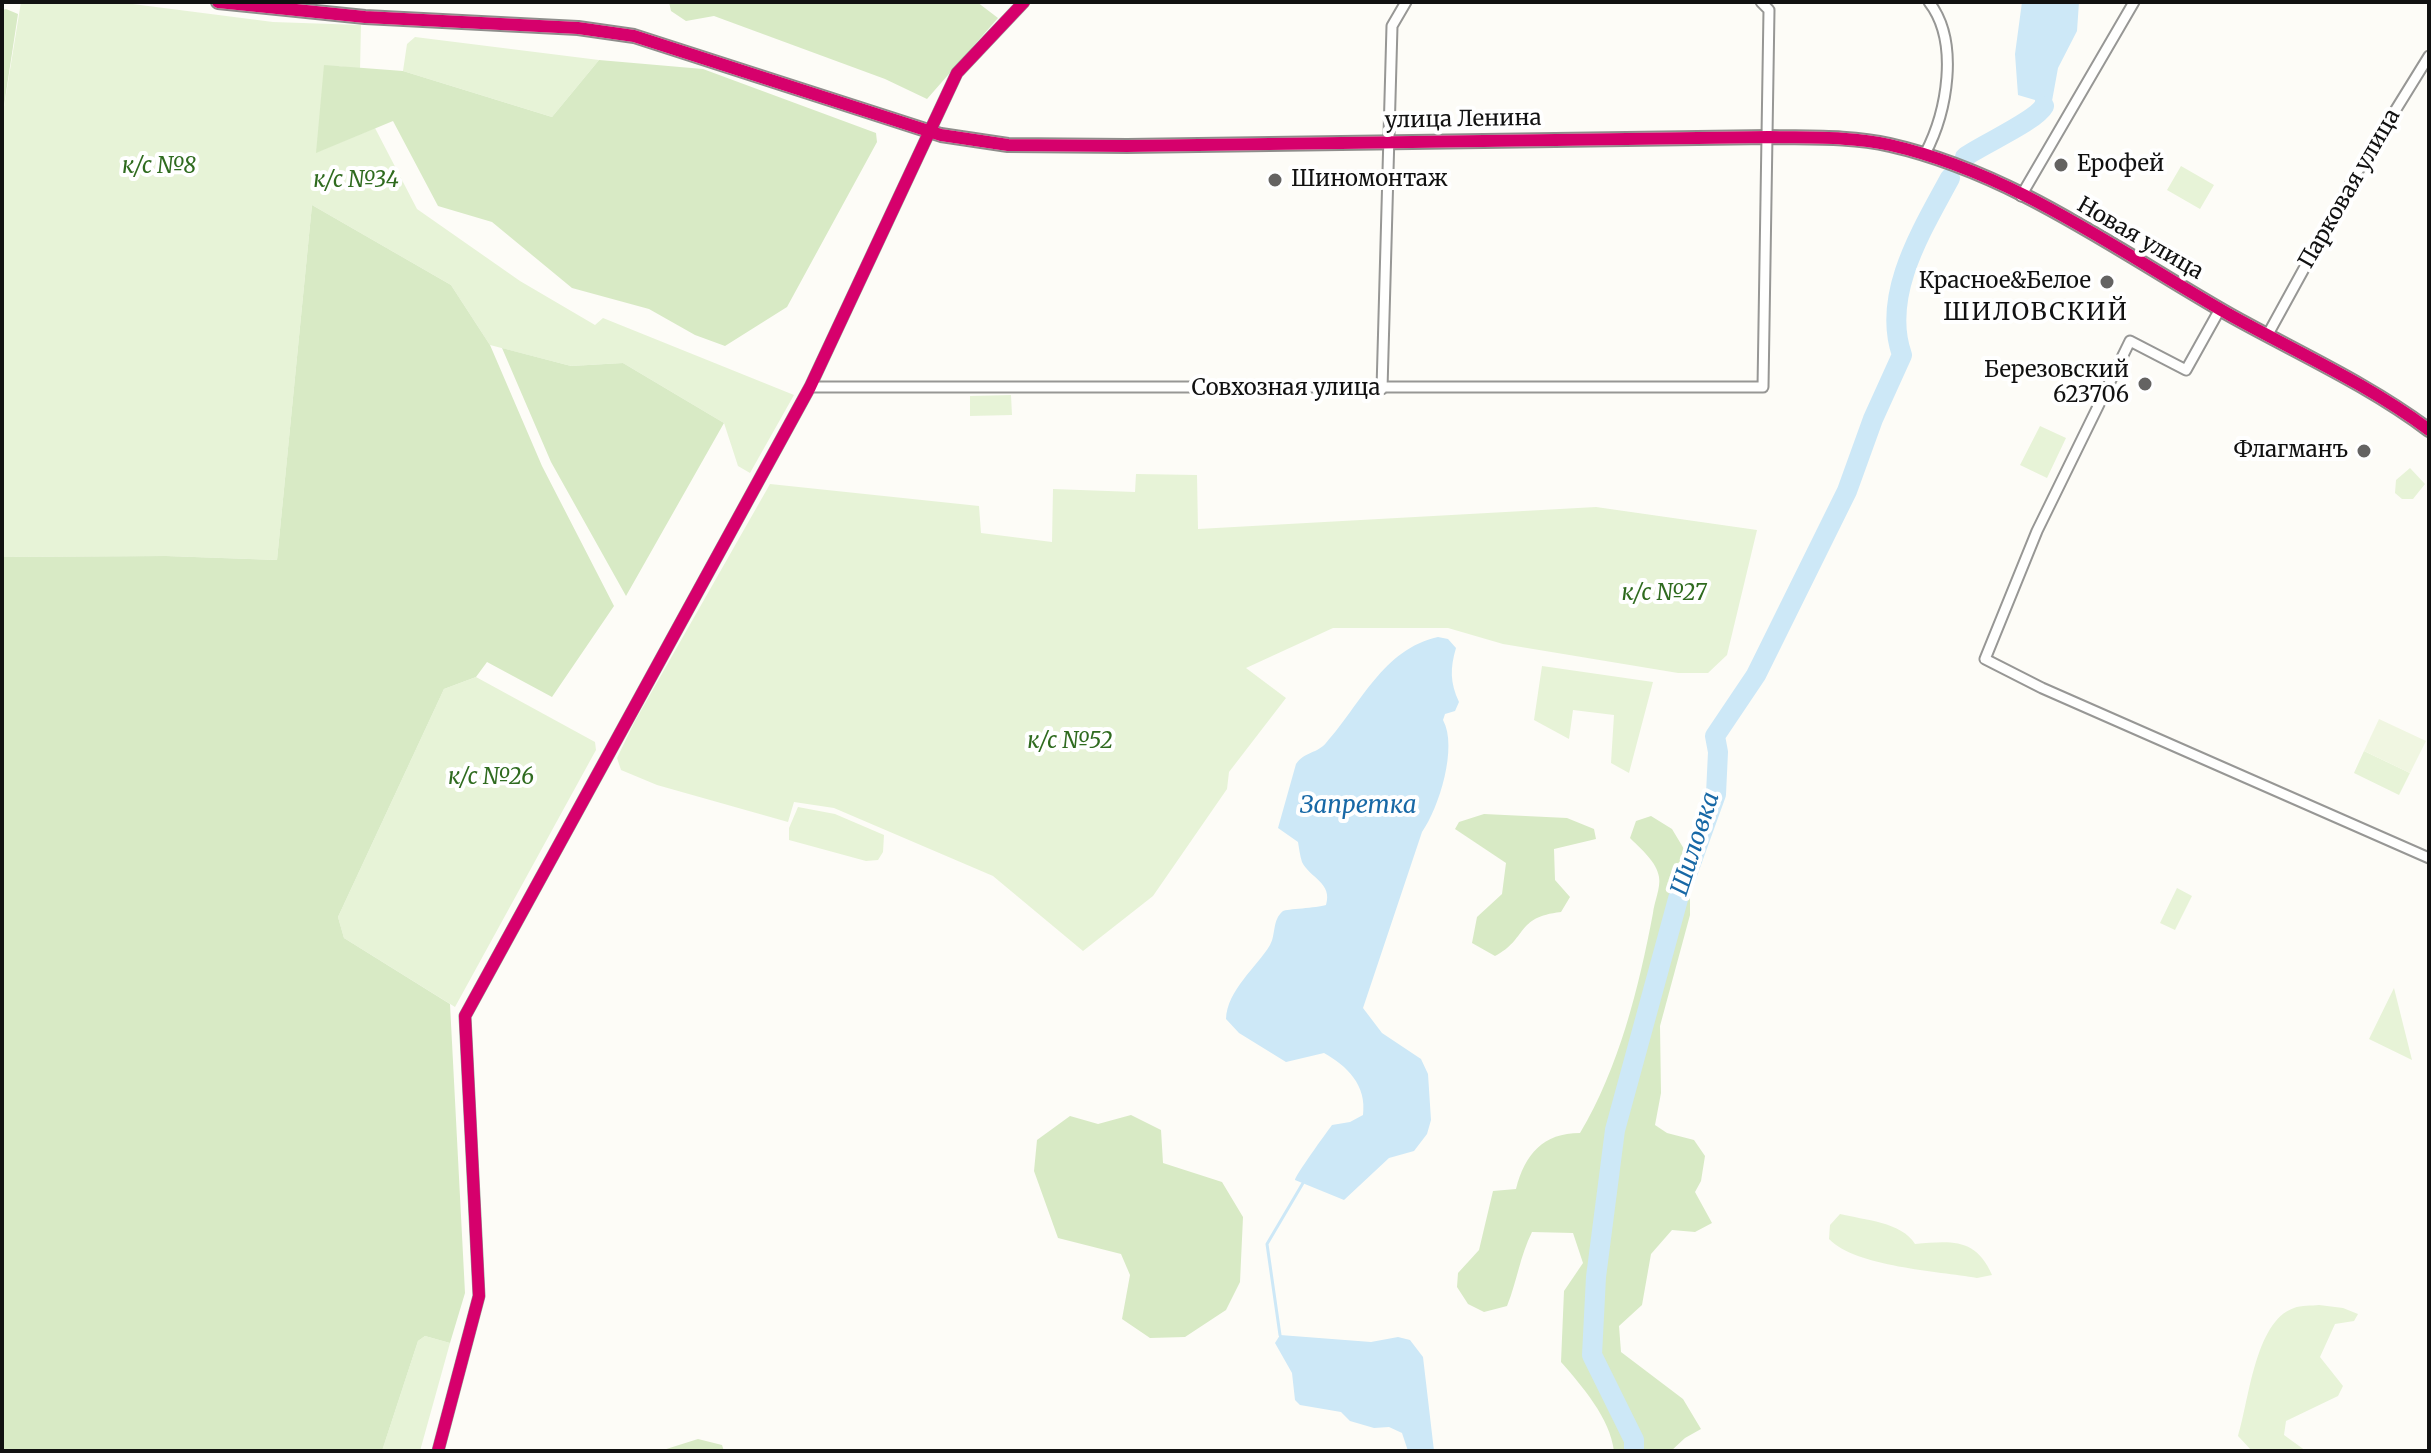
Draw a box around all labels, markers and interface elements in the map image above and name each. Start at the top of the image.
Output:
street label: улица Ленина [1384,105,1542,135]
street label: Парковая улица [2294,105,2406,273]
place label: Ерофей [2077,152,2164,178]
park label: к/с №8 [122,154,196,180]
marker: Ерофей [2052,156,2070,174]
place label: Шиномонтаж [1291,167,1448,193]
park label: к/с №34 [313,168,399,194]
marker: Шиномонтаж [1266,171,1284,189]
street label: Новая улица [2072,192,2208,286]
place label: Красное&Белое [1919,269,2091,295]
marker: Красное&Белое [2098,273,2116,291]
district label: ШИЛОВСКИЙ [1943,299,2129,327]
place label: Березовский 623706 [1984,358,2129,410]
marker: Березовский 623706 [2136,375,2154,393]
street label: Совхозная улица [1192,376,1380,402]
place label: Флагманъ [2234,438,2348,464]
marker: Флагманъ [2355,442,2373,460]
park label: к/с №27 [1622,581,1706,607]
park label: к/с №52 [1027,729,1113,755]
park label: к/с №26 [448,765,534,791]
water label: Шиловка [1666,789,1726,899]
water label: Запретка [1299,792,1417,820]

